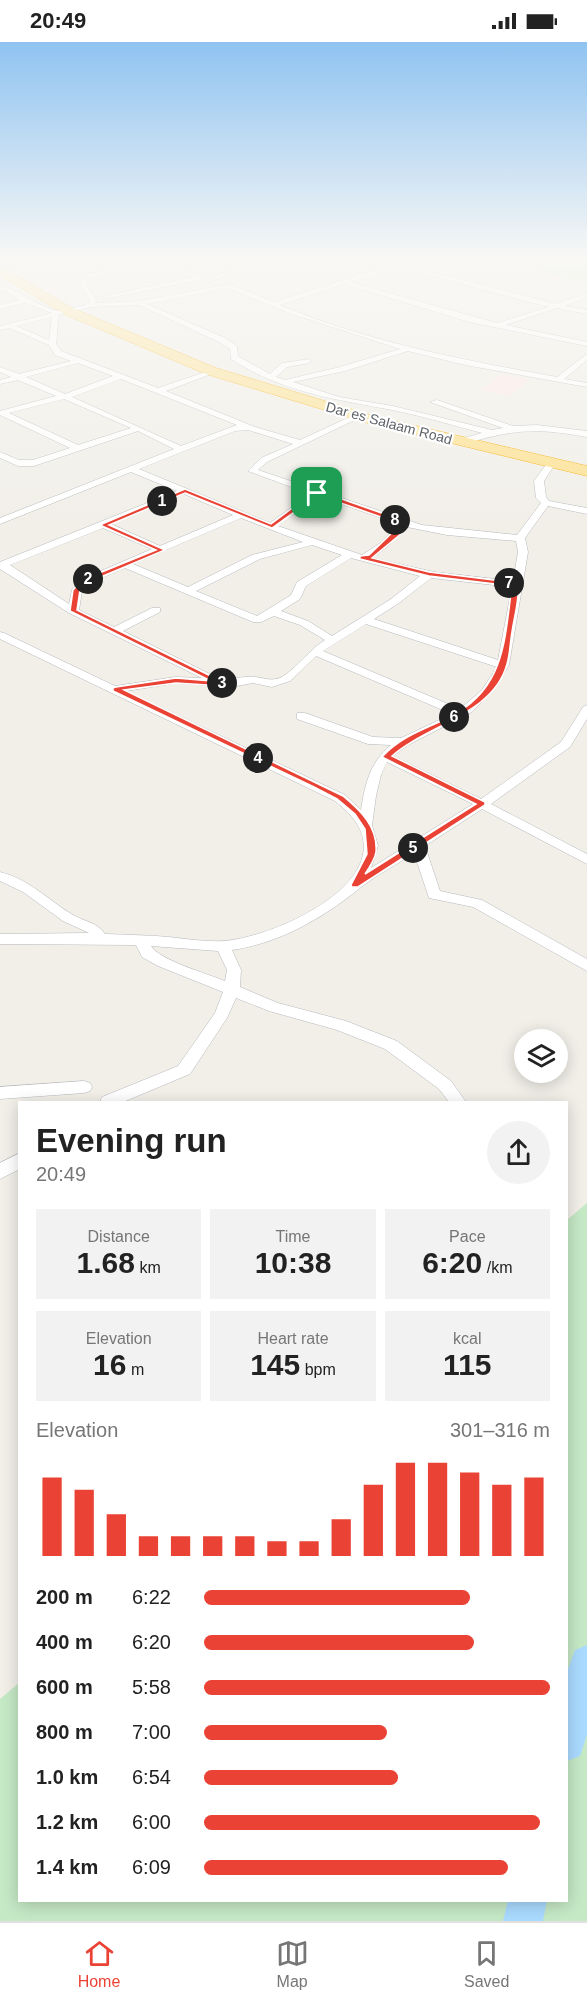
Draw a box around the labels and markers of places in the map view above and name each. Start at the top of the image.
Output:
pin [291,467,342,518]
pin: 1 [147,486,177,516]
pin: 8 [380,505,410,535]
pin: 2 [73,564,103,594]
pin: 7 [494,568,524,598]
pin: 3 [207,668,237,698]
pin: 6 [439,702,469,732]
pin: 4 [243,743,273,773]
pin: 5 [398,833,428,863]

